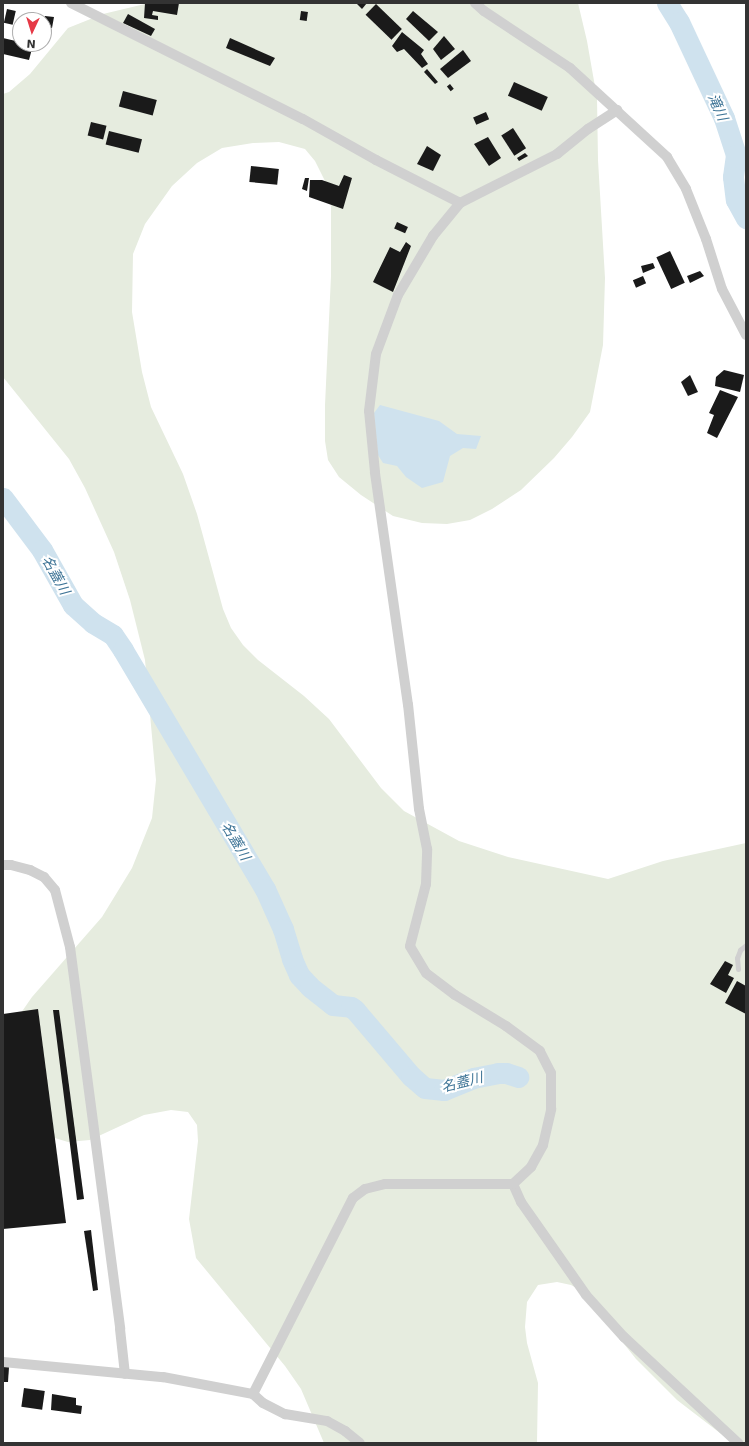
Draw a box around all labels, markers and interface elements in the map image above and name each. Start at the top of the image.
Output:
north arrow [12,12,52,52]
text: N [26,37,36,50]
water label: 滝川 [705,91,731,123]
water label: 名蓋川 [38,553,74,597]
water label: 名蓋川 [218,819,254,863]
water label: 名蓋川 [440,1069,484,1095]

